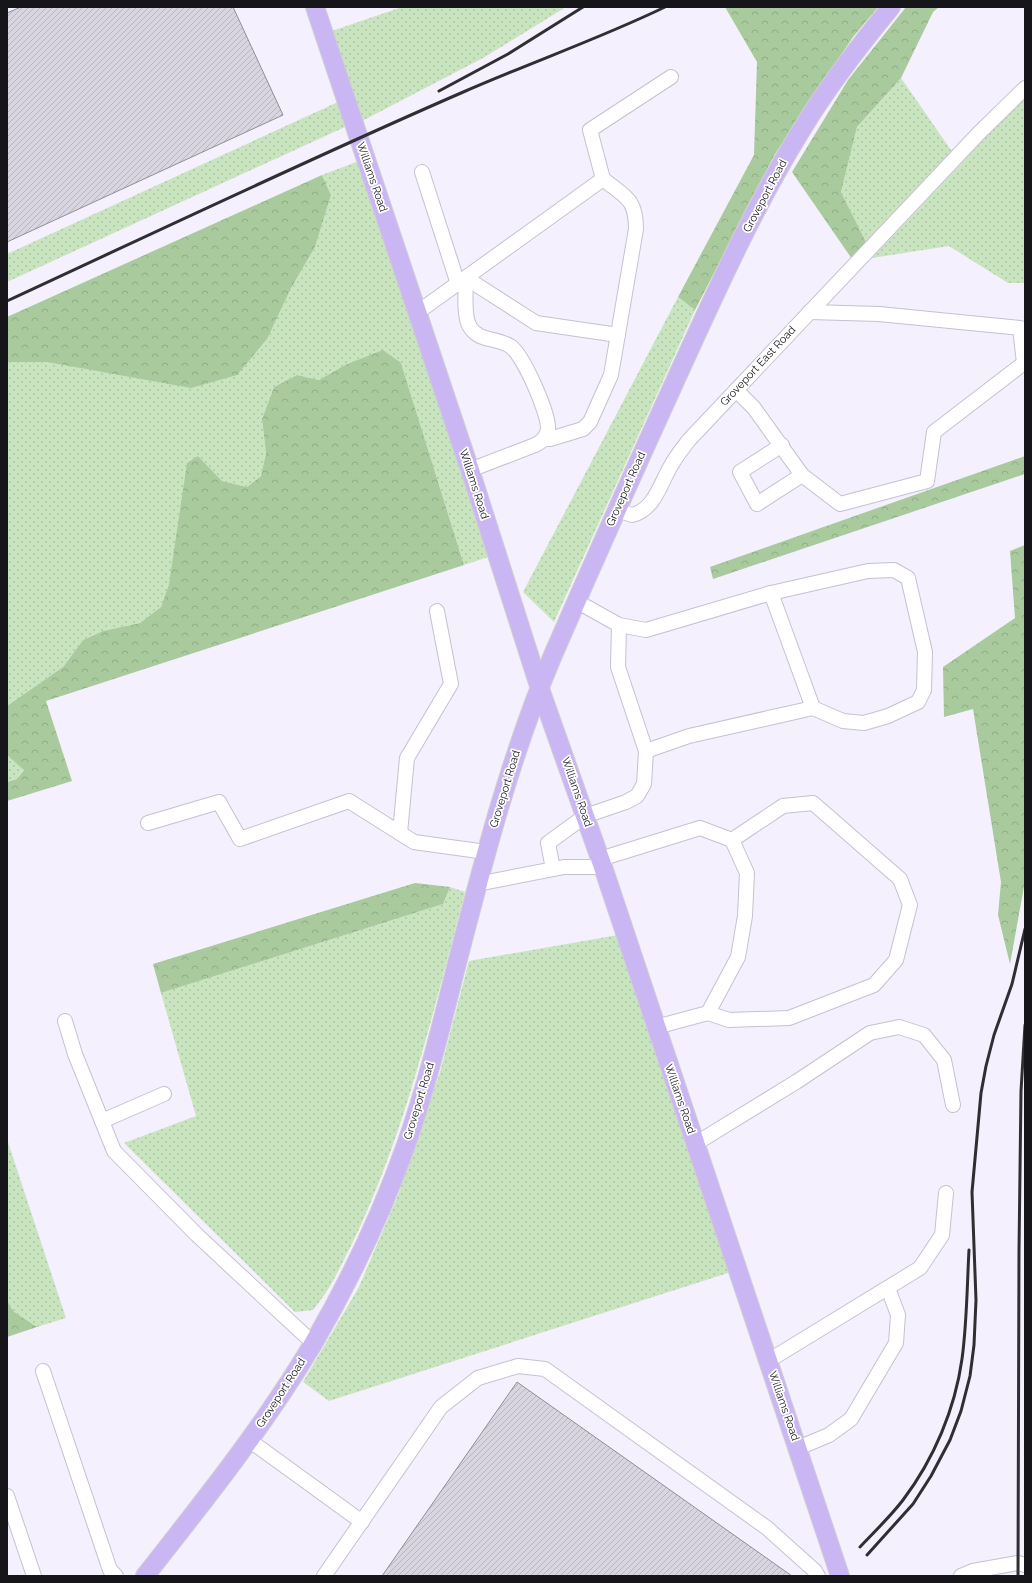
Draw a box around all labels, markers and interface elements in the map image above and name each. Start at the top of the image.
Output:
street label: Williams Road [354,140,390,214]
street label: Groveport Road [740,157,790,234]
street label: Groveport East Road [718,323,799,409]
street label: Williams Road [457,447,491,521]
street label: Groveport Road [604,450,648,528]
street label: Groveport Road [487,749,523,829]
street label: Williams Road [559,755,595,829]
street label: Groveport Road [401,1061,437,1141]
street label: Williams Road [662,1062,698,1136]
street label: Groveport Road [254,1356,308,1430]
street label: Williams Road [766,1369,802,1443]

